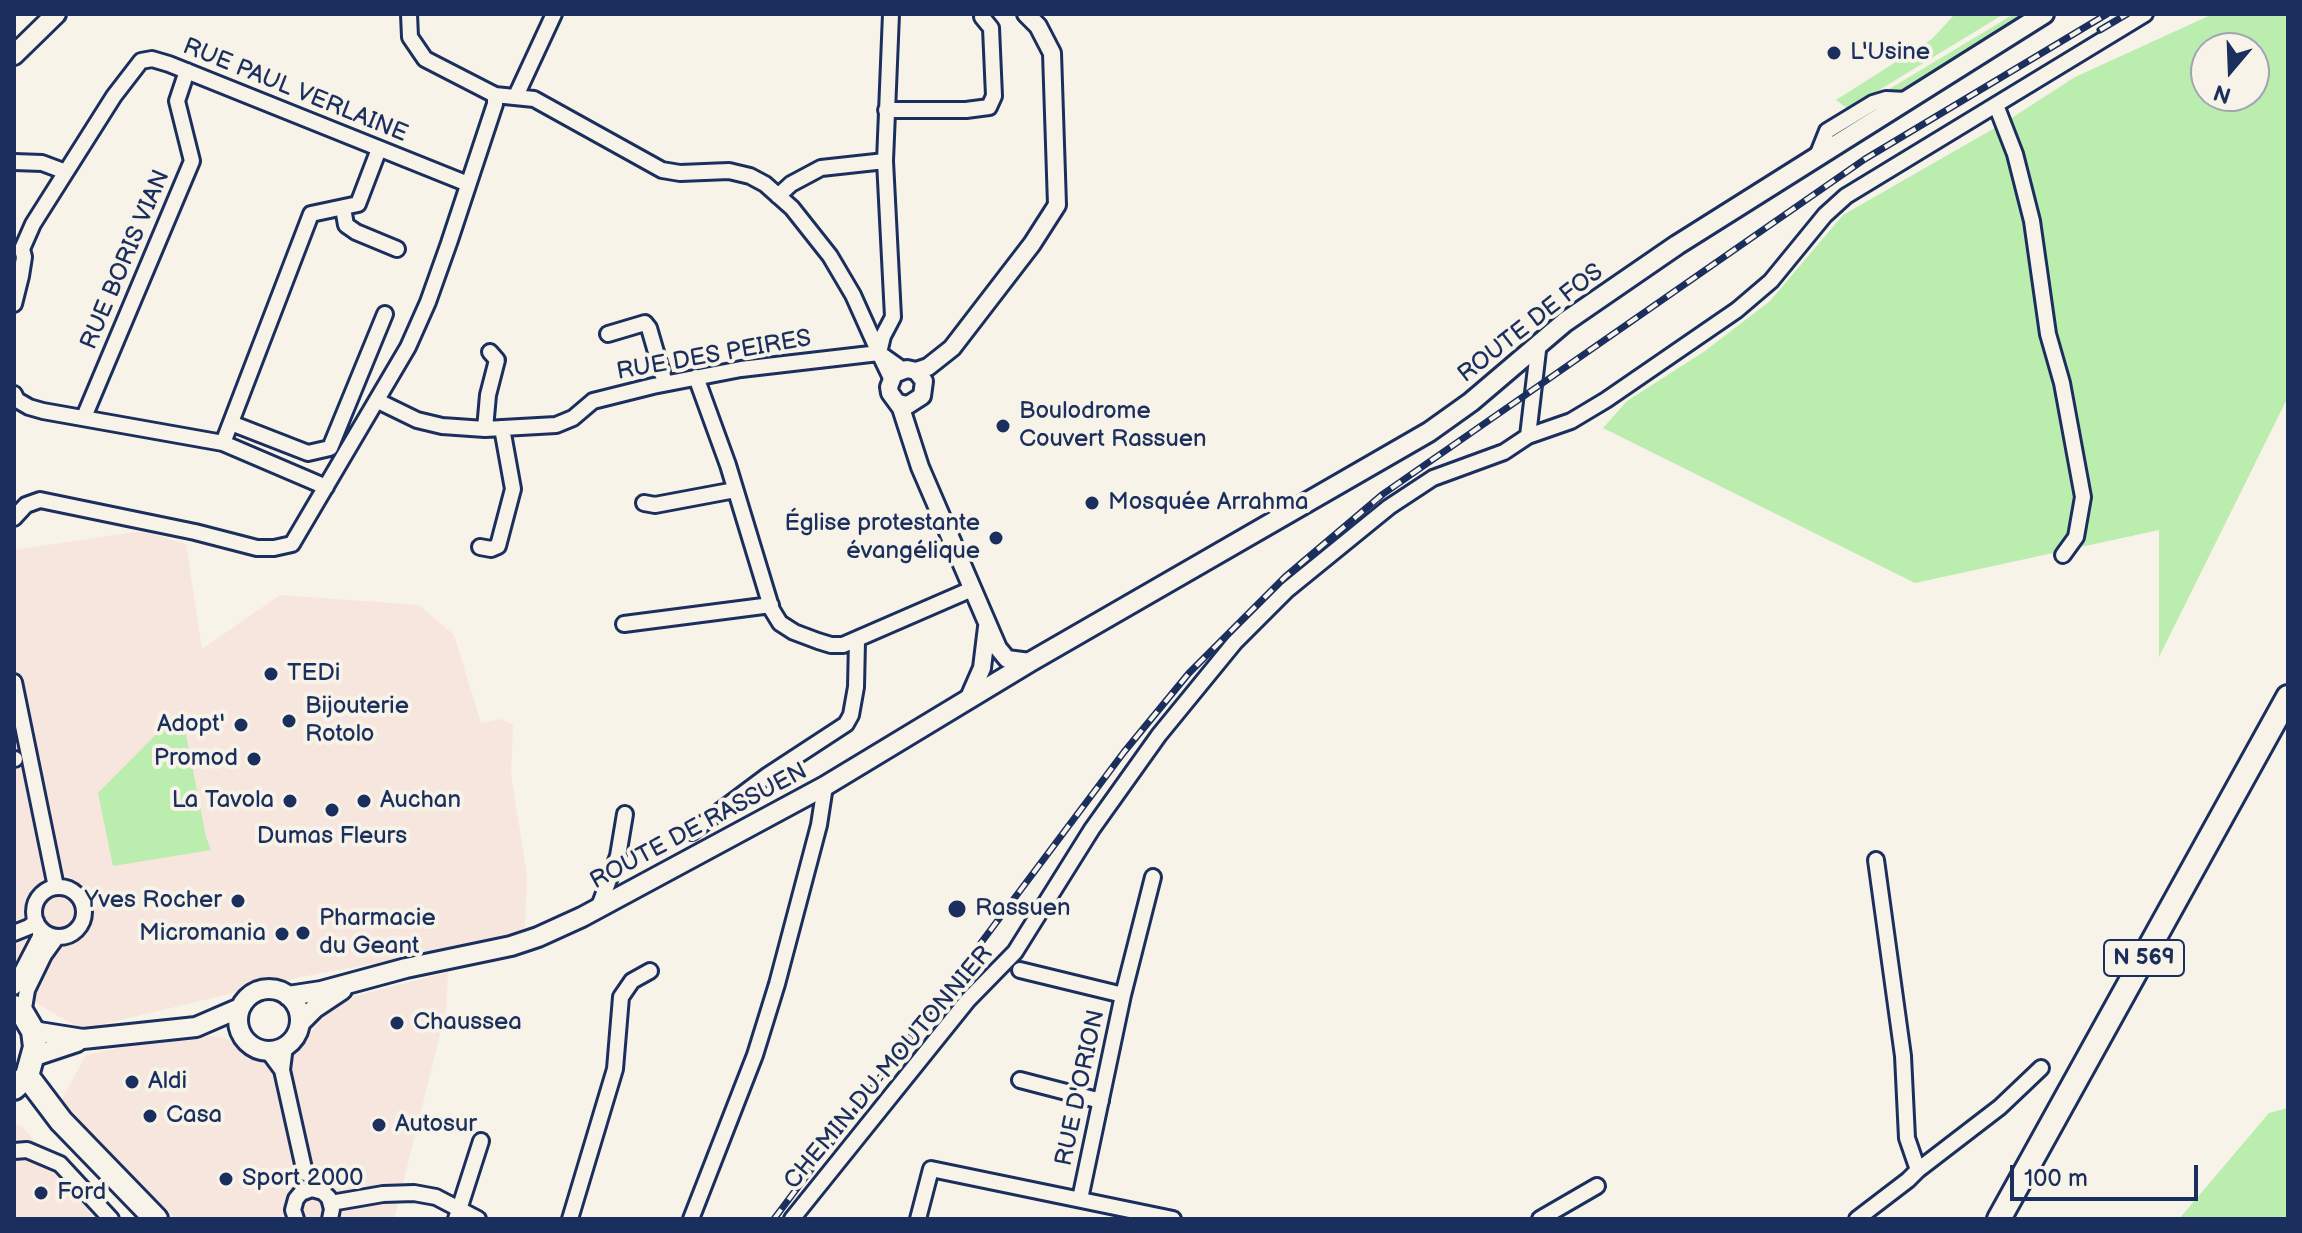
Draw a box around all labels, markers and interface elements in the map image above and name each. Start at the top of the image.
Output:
north arrow [2190,32,2270,112]
street label: RUE PAUL VERLAINE [178,33,412,149]
place label: L'Usine [1850,39,1930,67]
marker: L'Usine [1825,44,1843,62]
text: N [2210,78,2235,109]
street label: RUE BORIS VIAN [75,166,177,354]
street label: ROUTE DE FOS [1453,258,1609,390]
street label: RUE DES PEIRES [614,325,814,387]
place label: Boulodrome Couvert Rassuen [1019,398,1207,454]
marker: Boulodrome Couvert Rassuen [994,417,1012,435]
place label: Mosquée Arrahma [1108,489,1309,517]
marker: Mosquée Arrahma [1083,494,1101,512]
place label: Église protestante évangélique [784,510,980,566]
marker: Église protestante évangélique [987,529,1005,547]
place label: TEDi [287,660,340,688]
marker: TEDi [262,665,280,683]
place label: Bijouterie Rotolo [305,693,409,749]
place label: Adopt' [157,711,225,739]
marker: Bijouterie Rotolo [280,712,298,730]
marker: Adopt' [232,716,250,734]
place label: Promod [154,745,238,773]
marker: Promod [245,750,263,768]
street label: ROUTE DE RASSUEN [586,758,812,896]
place label: La Tavola [172,787,274,815]
place label: Auchan [380,787,461,815]
marker: La Tavola [281,792,299,810]
marker: Auchan [355,792,373,810]
marker: Dumas Fleurs [323,801,341,819]
place label: Dumas Fleurs [257,823,407,851]
place label: Yves Rocher [85,887,222,915]
marker: Yves Rocher [229,892,247,910]
place label: Rassuen [975,895,1071,923]
marker: Rassuen [946,898,968,920]
place label: Pharmacie du Geant [319,905,436,961]
place label: Micromania [139,920,266,948]
marker: Pharmacie du Geant [294,924,312,942]
marker: Micromania [273,925,291,943]
street label: CHEMIN DU MOUTONNIER [779,940,999,1196]
road number: N 569 [2104,940,2184,976]
street label: RUE D'ORION [1050,1007,1112,1169]
place label: Chaussea [413,1009,522,1037]
marker: Chaussea [388,1014,406,1032]
place label: Aldi [148,1068,187,1096]
marker: Aldi [123,1073,141,1091]
place label: Casa [166,1102,222,1130]
marker: Casa [141,1107,159,1125]
place label: Autosur [395,1111,477,1139]
marker: Autosur [370,1116,388,1134]
scale bar [2014,1149,2202,1199]
text: 100 m [2024,1164,2088,1193]
place label: Sport 2000 [242,1165,363,1193]
marker: Sport 2000 [217,1170,235,1188]
place label: Ford [57,1179,106,1207]
marker: Ford [32,1184,50,1202]

